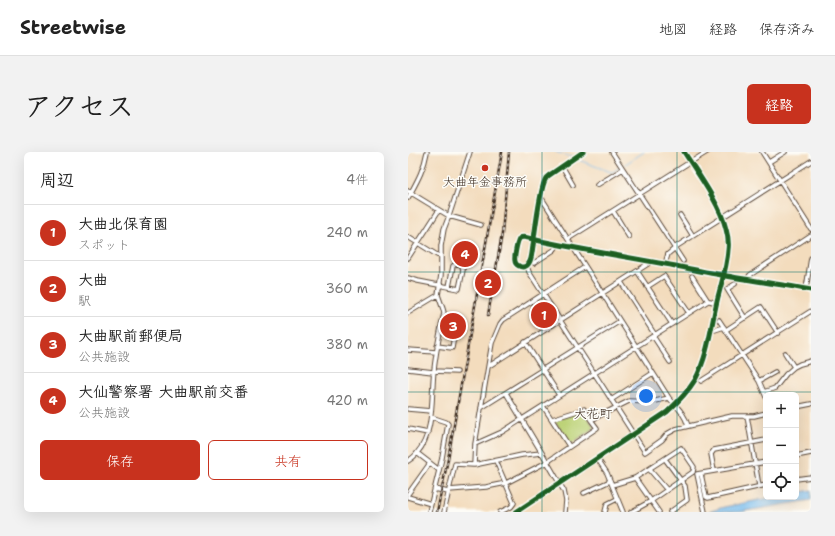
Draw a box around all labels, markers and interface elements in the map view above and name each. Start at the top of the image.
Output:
text: Streetwise [20,15,126,40]
text: 地図 [659,20,687,38]
text: 経路 [709,20,737,38]
text: 保存済み [759,20,815,38]
button: 経路 [747,84,811,124]
text: アクセス [24,87,134,125]
marker: 大曲年金事務所 [480,163,490,173]
text: 周辺 [40,169,74,191]
text: 4件 [346,171,368,188]
place label: 大曲年金事務所 [443,174,527,190]
text: 大曲北保育園 [78,214,168,234]
text: 1 [50,224,56,241]
text: 240 m [326,224,368,241]
text: スポット [78,236,130,253]
pin: 4 [452,239,478,269]
pin: 2 [475,268,501,298]
text: 大曲 [78,270,108,290]
text: 2 [48,280,58,297]
text: 360 m [326,280,368,297]
text: 駅 [78,292,91,309]
pin: 1 [531,300,557,330]
pin: 3 [440,311,466,341]
text: 大曲駅前郵便局 [78,326,183,346]
text: 3 [48,336,58,353]
text: 380 m [326,336,368,353]
text: 公共施設 [78,348,130,365]
text: 大仙警察署 大曲駅前交番 [78,382,248,402]
your location [636,386,656,406]
text: 4 [48,392,58,409]
text: 420 m [326,392,368,409]
map controls [763,392,799,500]
button: + [763,392,799,428]
text: 公共施設 [78,404,130,421]
district label: 大花町 [573,405,613,422]
button: − [763,428,799,464]
button: 保存 [40,440,200,480]
button: 共有 [208,440,368,480]
button: locate [763,464,799,500]

